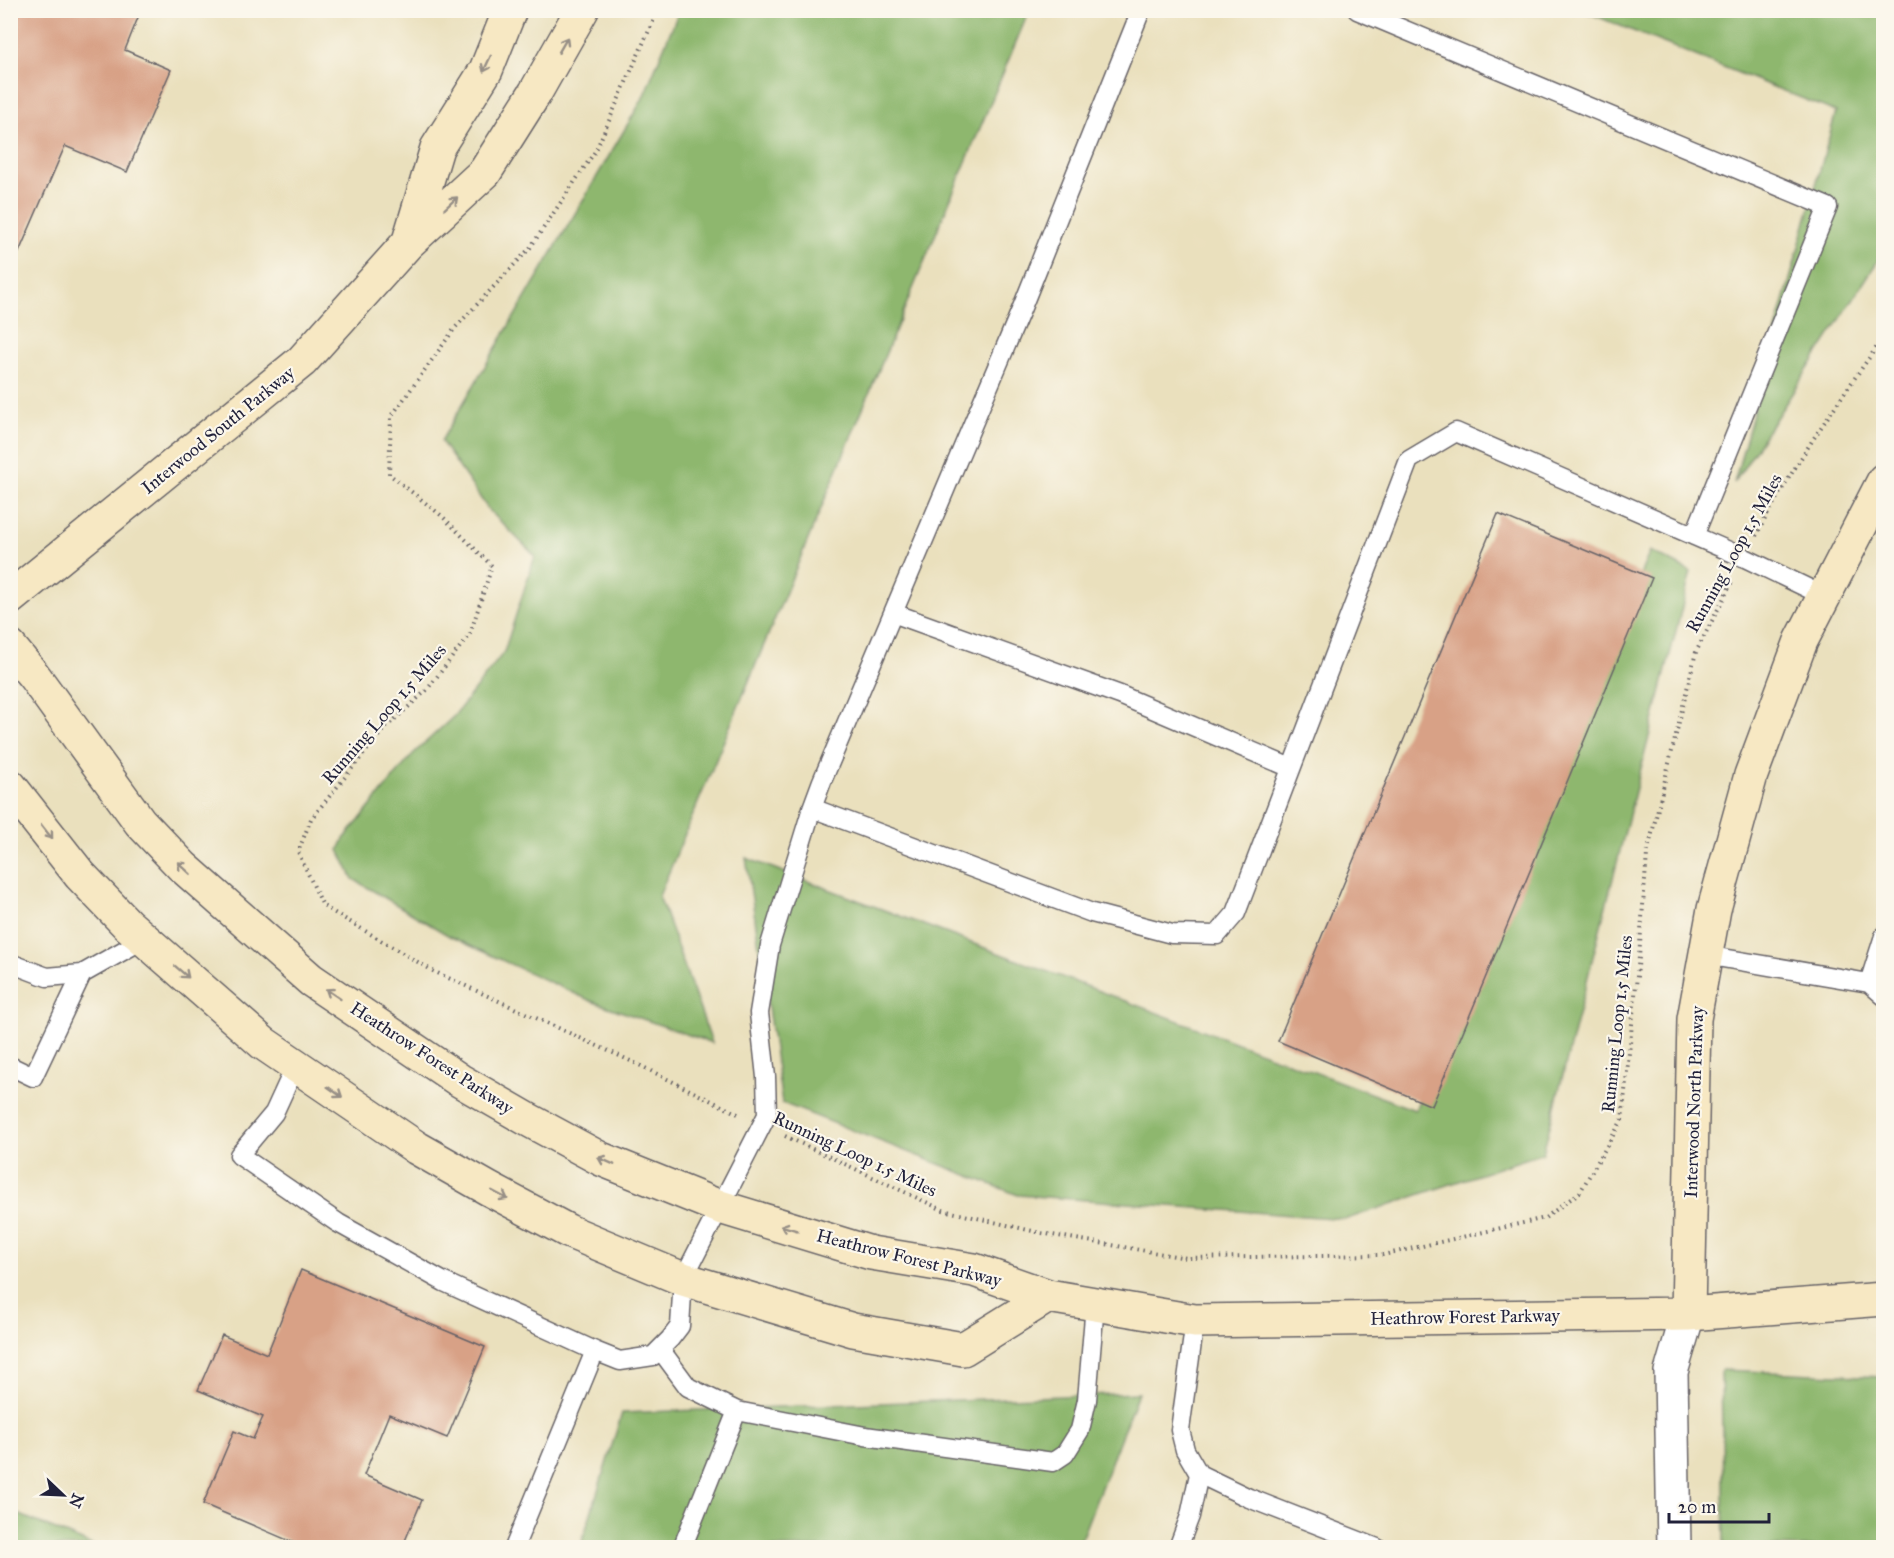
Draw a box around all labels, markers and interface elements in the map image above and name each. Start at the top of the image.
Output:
one-way arrow [557,37,569,54]
one-way arrow [481,55,493,73]
one-way arrow [443,196,458,210]
street label: Interwood South Parkway [137,361,299,499]
street label: Running Loop 1.5 Miles [1681,470,1788,637]
street label: Running Loop 1.5 Miles [317,639,452,789]
one-way arrow [40,824,53,840]
one-way arrow [177,861,192,875]
street label: Running Loop 1.5 Miles [1597,934,1638,1114]
one-way arrow [174,965,189,979]
one-way arrow [325,988,341,1000]
street label: Heathrow Forest Parkway [346,997,518,1119]
street label: Interwood North Parkway [1680,1005,1708,1198]
one-way arrow [326,1086,342,1098]
street label: Running Loop 1.5 Miles [769,1106,940,1203]
one-way arrow [598,1154,616,1166]
one-way arrow [491,1189,508,1201]
one-way arrow [780,1222,799,1233]
street label: Heathrow Forest Parkway [814,1224,1004,1292]
street label: Heathrow Forest Parkway [1370,1304,1561,1330]
north arrow [33,1465,93,1525]
scale bar [1669,1486,1770,1524]
text: N [65,1491,88,1511]
text: 20 m [1678,1496,1716,1518]

